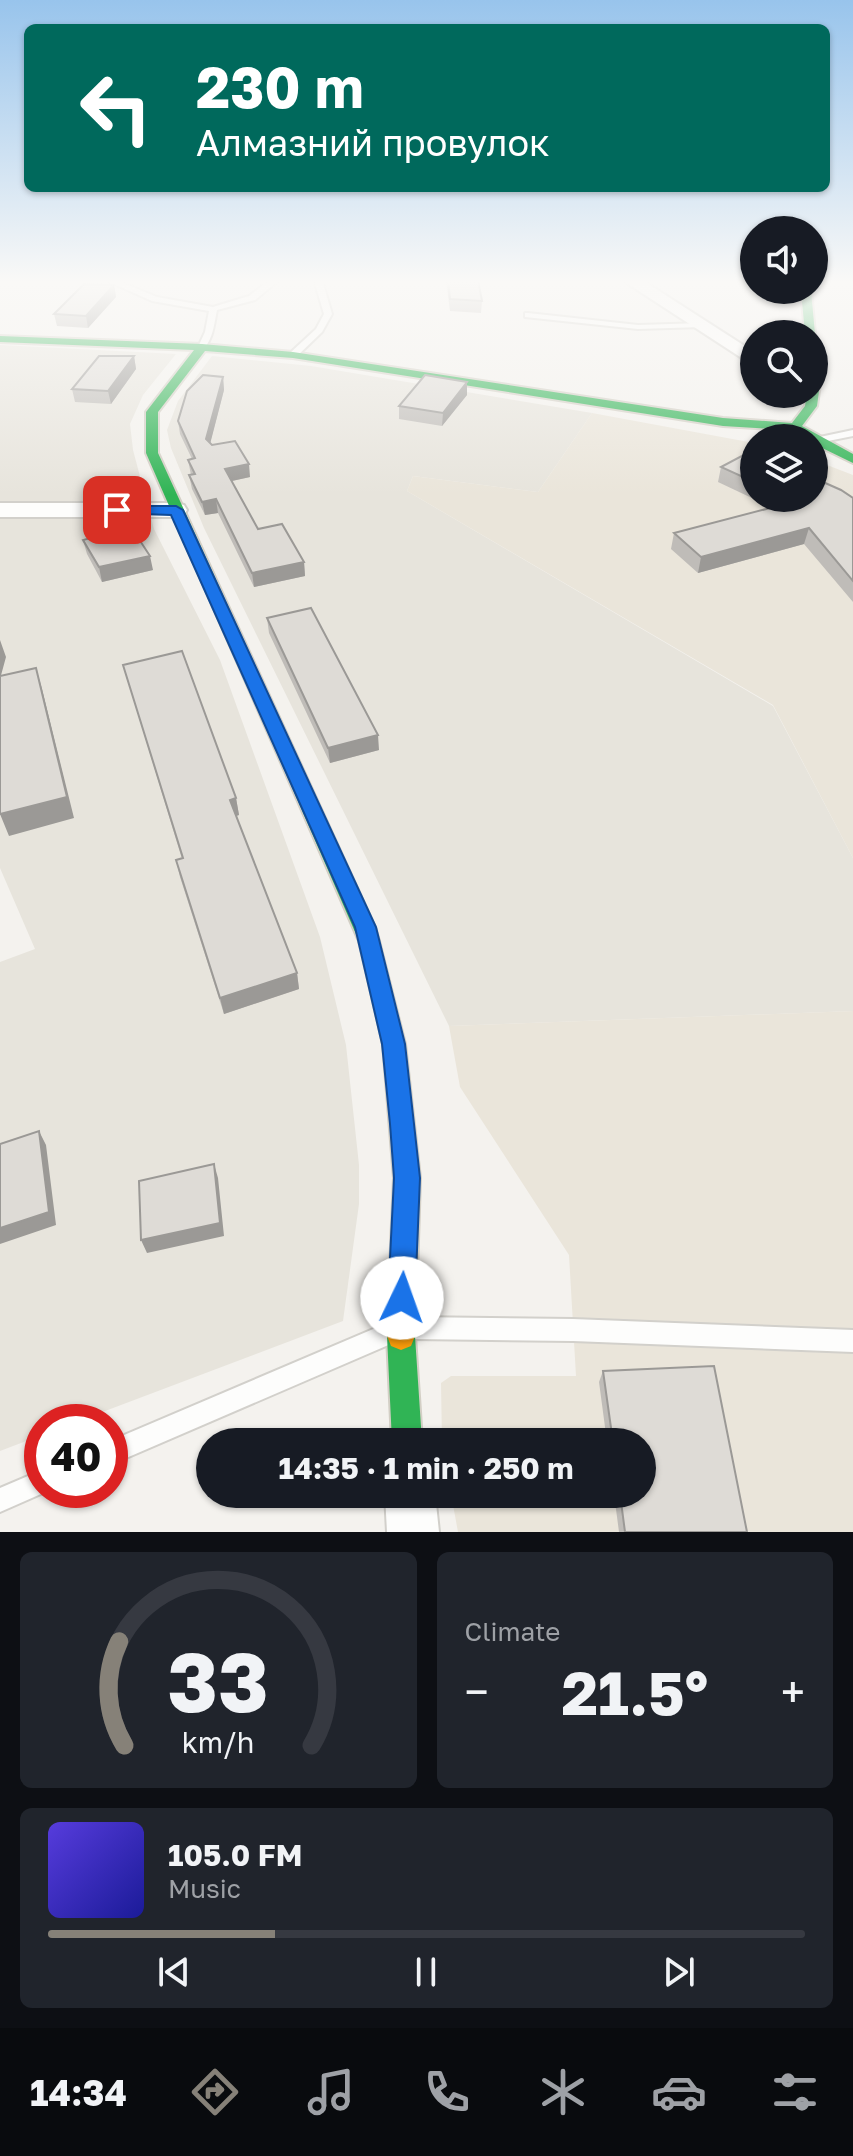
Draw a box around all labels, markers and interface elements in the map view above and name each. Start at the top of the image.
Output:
text: 230 m [196,53,364,120]
icon: left [64,56,168,160]
text: Алмазний провулок [196,121,550,164]
map controls [740,216,828,512]
button: sound [740,216,828,304]
button: search [740,320,828,408]
button: layers [740,424,828,512]
pin [83,476,151,544]
icon: arrive [95,488,139,532]
position arrow [360,1256,444,1340]
speed limit sign: 40 [24,1404,128,1508]
text: 14:35 · 1 min · 250 m [278,1450,574,1486]
text: Climate [465,1616,560,1647]
text: 33 [168,1630,269,1730]
text: 21.5° [561,1656,708,1728]
text: − [465,1665,489,1718]
text: + [781,1665,805,1718]
text: km/h [182,1725,255,1759]
text: 105.0 FM [168,1837,302,1873]
text: Music [168,1873,241,1904]
icon: previous [152,1950,196,1994]
icon: pause [404,1950,448,1994]
icon: next [657,1950,701,1994]
icon: directions [187,2064,243,2120]
icon: music [303,2064,359,2120]
icon: phone [419,2064,475,2120]
icon: climate [535,2064,591,2120]
icon: car [651,2064,707,2120]
icon: filters [767,2064,823,2120]
text: 14:34 [30,2071,127,2114]

